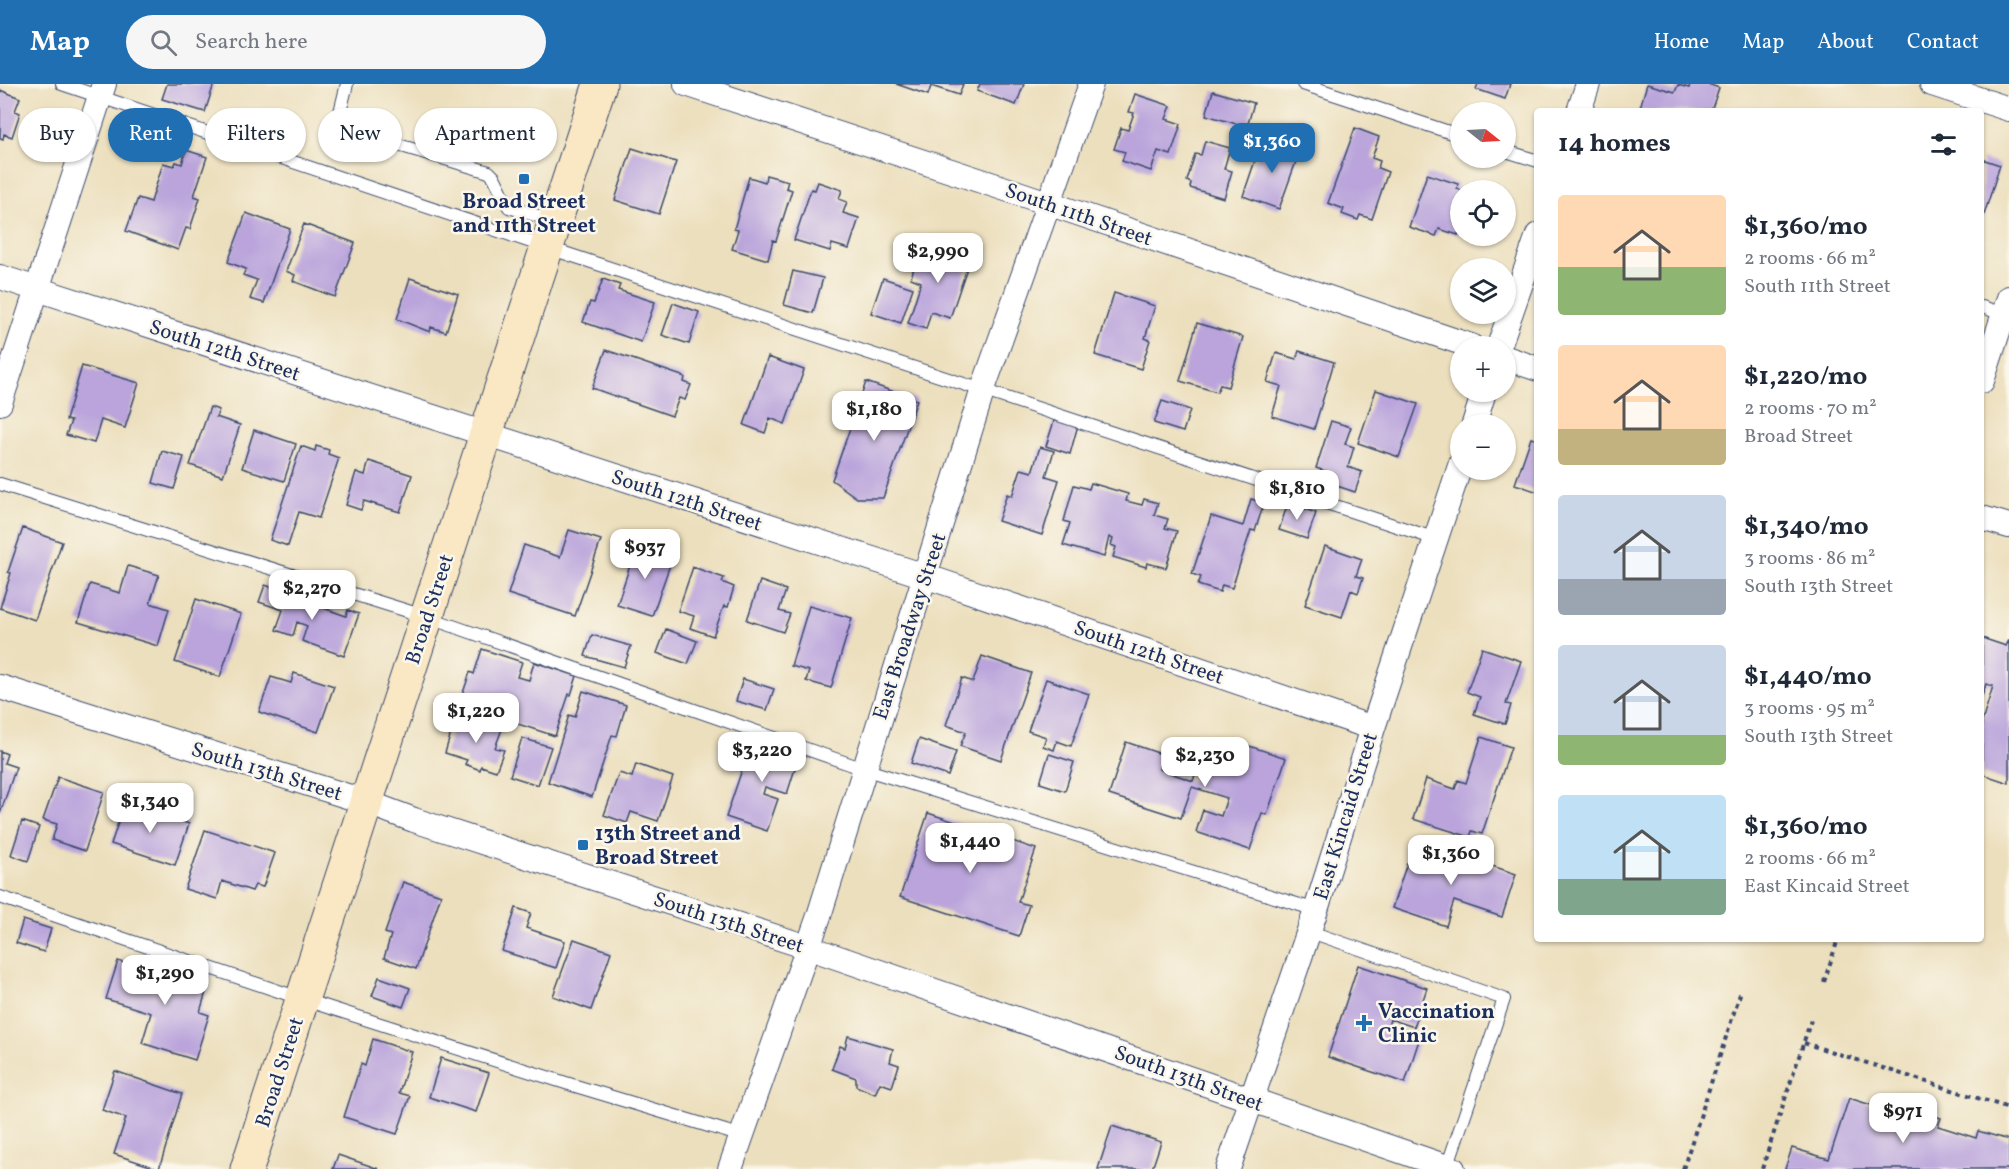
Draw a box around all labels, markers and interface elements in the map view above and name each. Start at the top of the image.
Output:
search box [126,15,546,69]
text: Map [30,23,90,62]
icon: search [147,26,180,59]
text: Search here [195,27,308,58]
text: Home [1654,28,1709,57]
text: Map [1742,28,1784,57]
text: About [1817,28,1874,57]
text: Contact [1907,28,1979,57]
north arrow [1450,102,1516,168]
map controls [1450,102,1516,480]
chip: Buy [18,108,96,162]
chip: Rent [108,108,193,162]
chip: Filters [205,108,306,162]
chip: New [318,108,402,162]
chip: Apartment [414,108,557,162]
pin: $1,360 [1223,123,1321,174]
text: 14 homes [1558,126,1671,162]
text: $1,360 [1243,128,1301,156]
icon: filters [1927,128,1960,161]
marker: Broad Street and 11th Street [517,172,531,186]
street label: South 11th Street [1001,177,1156,254]
button: locate [1450,180,1516,246]
place label: Broad Street and 11th Street [452,188,596,241]
text: $1,360/mo [1744,209,1868,245]
icon: home [1606,219,1678,291]
pin: $2,990 [889,233,987,284]
text: $2,990 [907,238,969,266]
text: 2 rooms · 66 m² [1744,245,1876,273]
button: layers [1450,258,1516,324]
text: South 11th Street [1744,273,1891,301]
street label: South 12th Street [145,313,304,390]
button: + [1450,336,1516,402]
text: $1,220/mo [1744,359,1867,395]
icon: home [1606,369,1678,441]
pin: $1,180 [825,391,923,442]
text: 2 rooms · 70 m² [1744,395,1877,423]
text: $1,180 [846,396,902,424]
button: − [1450,414,1516,480]
text: Broad Street [1744,423,1853,451]
street label: South 12th Street [607,463,766,540]
pin: $1,810 [1248,470,1346,521]
text: $1,810 [1269,475,1325,503]
text: $1,340/mo [1744,509,1869,545]
icon: home [1606,519,1678,591]
pin: $937 [609,529,681,580]
street label: East Broadway Street [866,529,954,724]
text: $937 [624,534,666,562]
text: 3 rooms · 86 m² [1744,545,1875,573]
street label: Broad Street [399,550,462,668]
pin: $2,270 [263,570,361,621]
text: South 13th Street [1744,573,1893,601]
text: $2,270 [283,575,341,603]
street label: South 12th Street [1069,614,1228,693]
text: $1,440/mo [1744,659,1872,695]
icon: home [1606,669,1678,741]
pin: $1,220 [427,693,525,744]
text: 3 rooms · 95 m² [1744,695,1875,723]
text: $1,220 [447,698,505,726]
text: South 13th Street [1744,723,1893,751]
street label: East Kincaid Street [1307,729,1386,904]
pin: $3,220 [713,732,811,783]
street label: South 13th Street [187,736,346,809]
text: $3,220 [732,737,792,765]
pin: $2,230 [1156,737,1254,788]
text: $2,230 [1175,742,1235,770]
pin: $1,340 [101,783,199,834]
text: $1,340 [121,788,179,816]
text: $1,360/mo [1744,809,1868,845]
icon: home [1606,819,1678,891]
place label: 13th Street and Broad Street [595,820,741,873]
pin: $1,440 [921,823,1019,874]
text: $1,440 [939,828,1001,856]
pin: $1,360 [1402,835,1500,886]
marker: 13th Street and Broad Street [576,838,590,852]
text: $1,360 [1422,840,1480,868]
text: 2 rooms · 66 m² [1744,845,1876,873]
text: East Kincaid Street [1744,873,1910,901]
street label: South 13th Street [650,885,808,961]
pin: $1,290 [116,955,214,1006]
text: $1,290 [136,960,194,988]
place label: Vaccination Clinic [1378,998,1495,1051]
street label: Broad Street [249,1013,312,1131]
marker: Vaccination Clinic [1355,1014,1373,1032]
street label: South 13th Street [1110,1039,1267,1120]
pin: $971 [1867,1093,1939,1144]
text: $971 [1883,1098,1923,1126]

